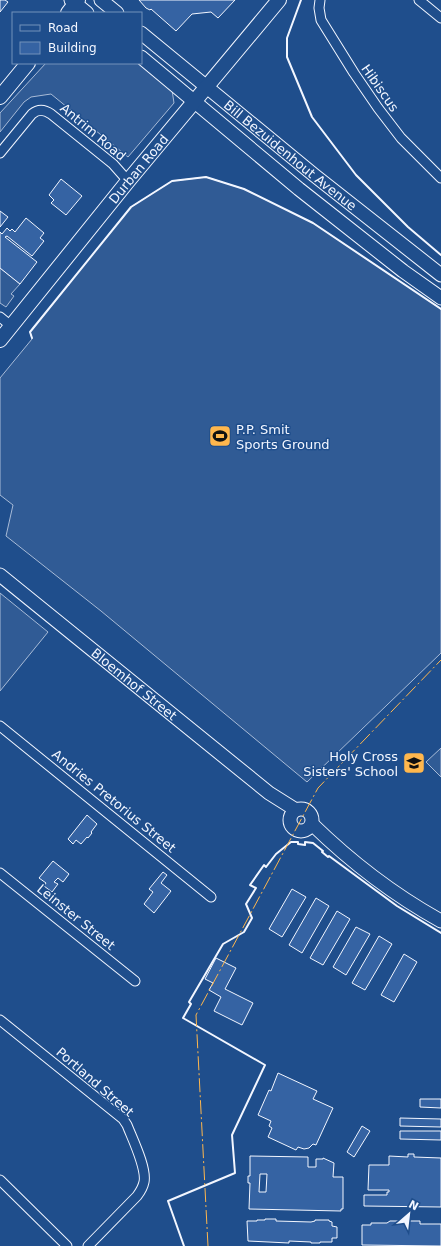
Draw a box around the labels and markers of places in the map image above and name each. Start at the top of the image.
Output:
place label: P.P. Smit Sports Ground [236,422,330,452]
sports icon: P.P. Smit Sports Ground [207,423,233,449]
place label: Holy Cross Sisters' School [303,749,398,779]
school or university icon: Holy Cross Sisters' School [401,750,427,776]

